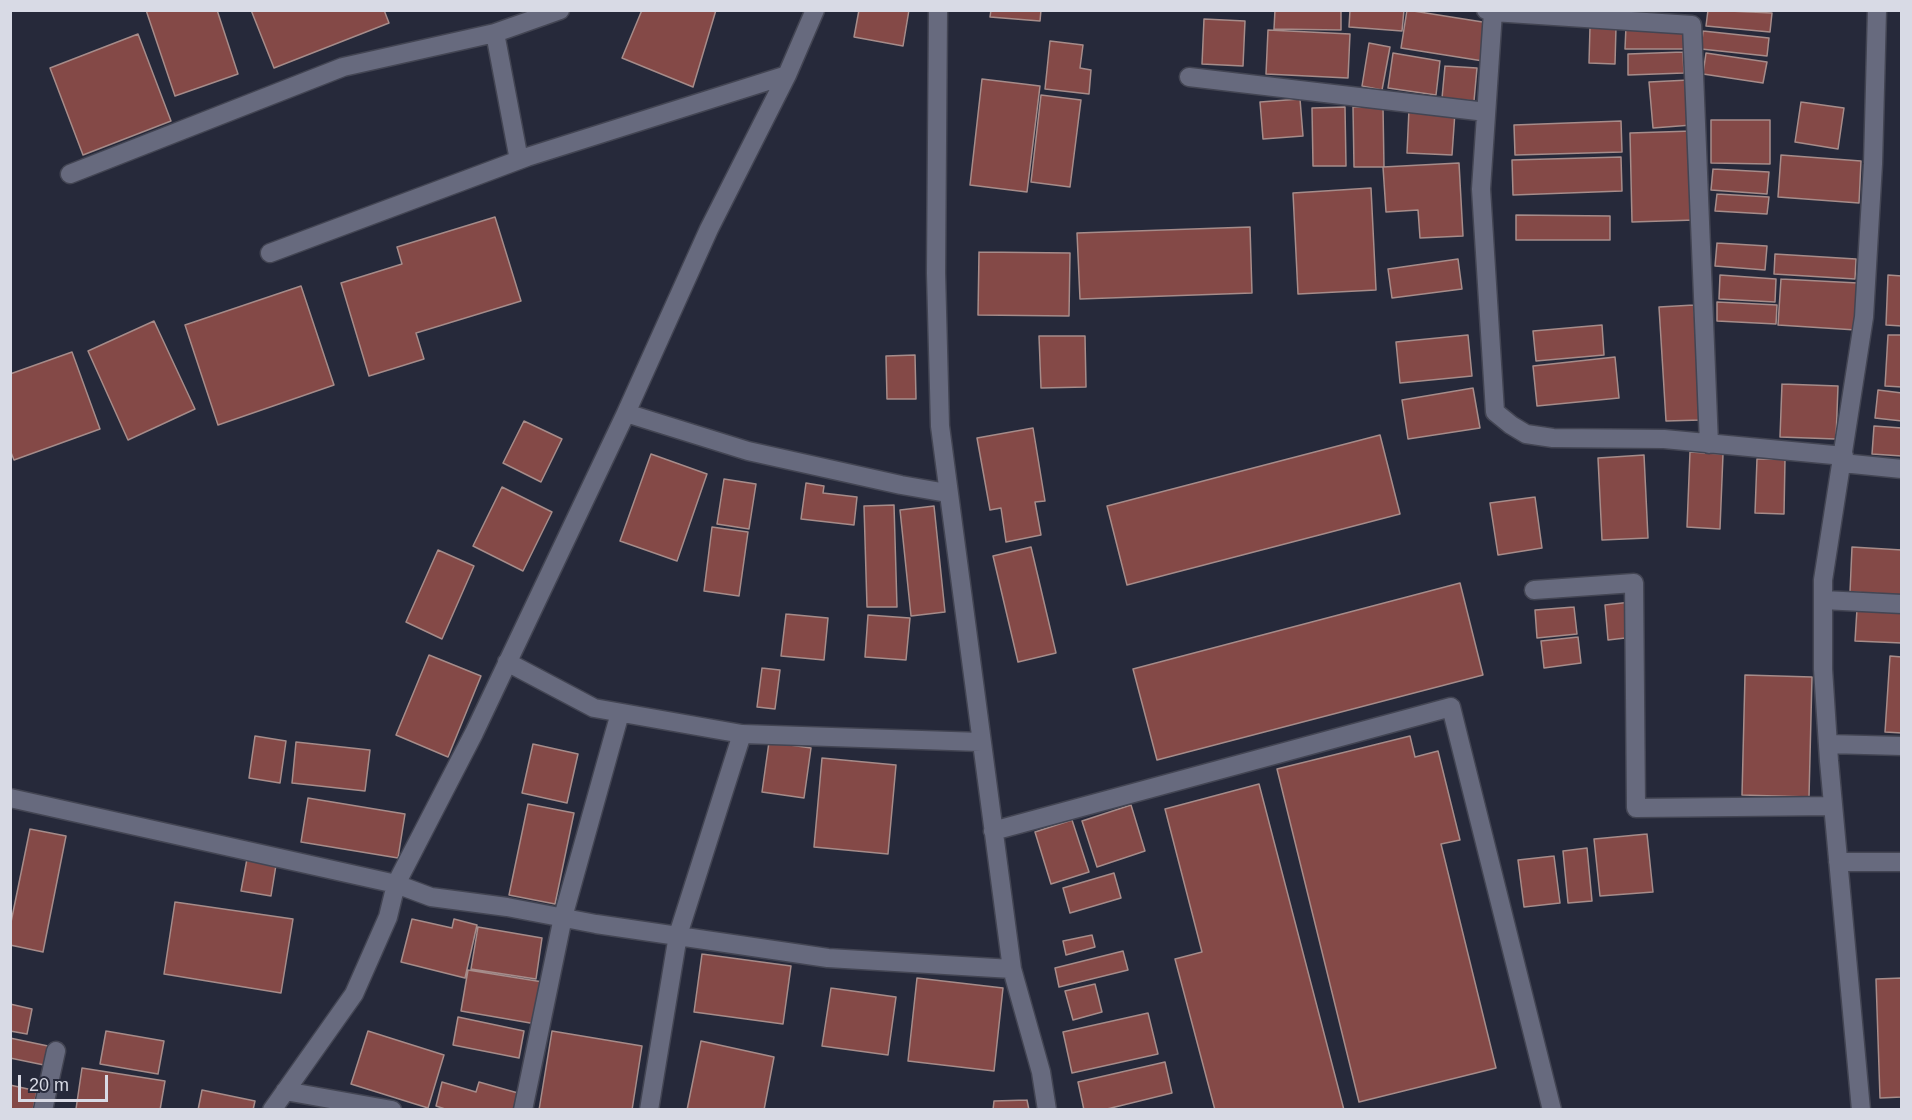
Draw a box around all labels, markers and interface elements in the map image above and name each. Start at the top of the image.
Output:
scale bar [21,1063,111,1101]
text: 20 m [29,1075,69,1095]

